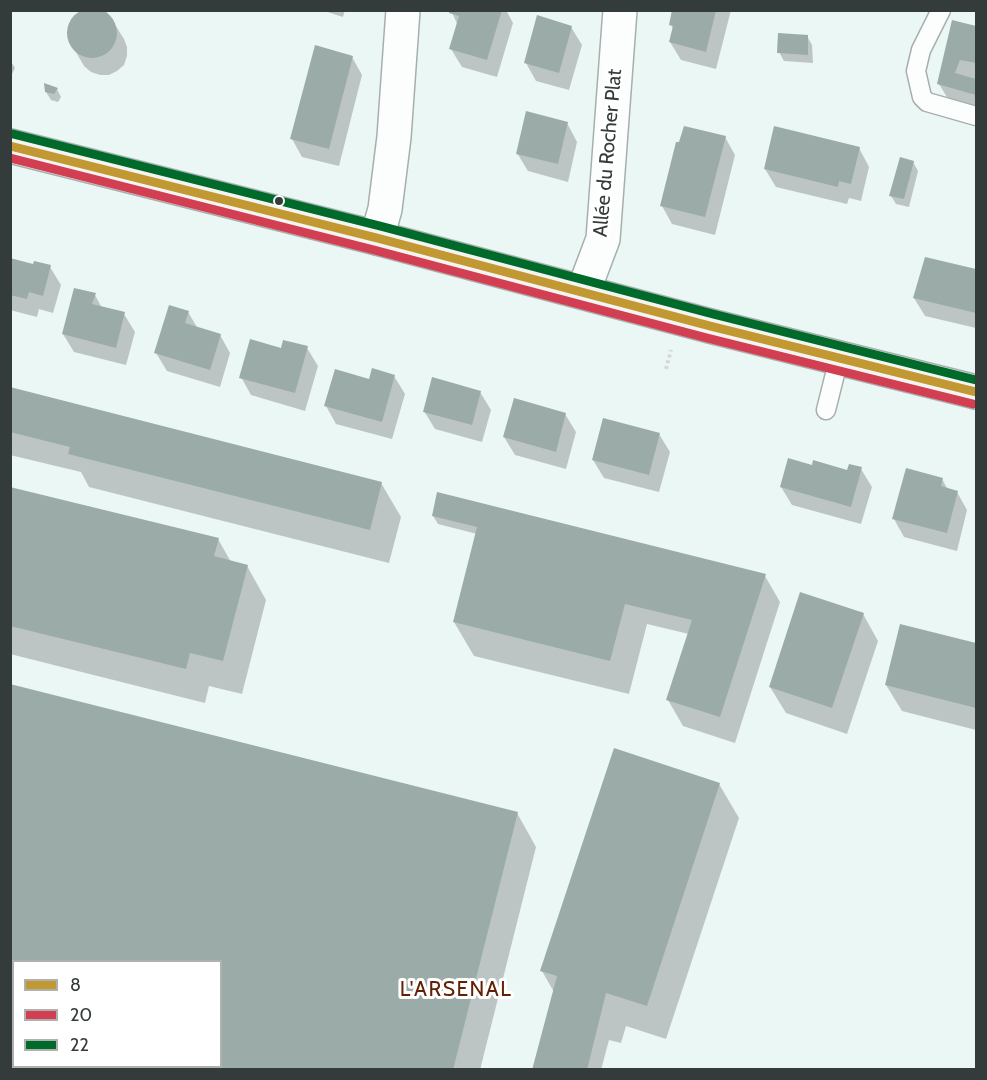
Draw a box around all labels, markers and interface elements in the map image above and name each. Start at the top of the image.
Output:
street label: Allée du Rocher Plat [589,68,627,238]
unlabelled marker [273,195,285,207]
legend [12,960,222,1068]
text: 8 [70,974,81,996]
district label: L'ARSENAL [400,977,512,1003]
text: 20 [70,1004,92,1026]
text: 22 [70,1034,89,1056]

